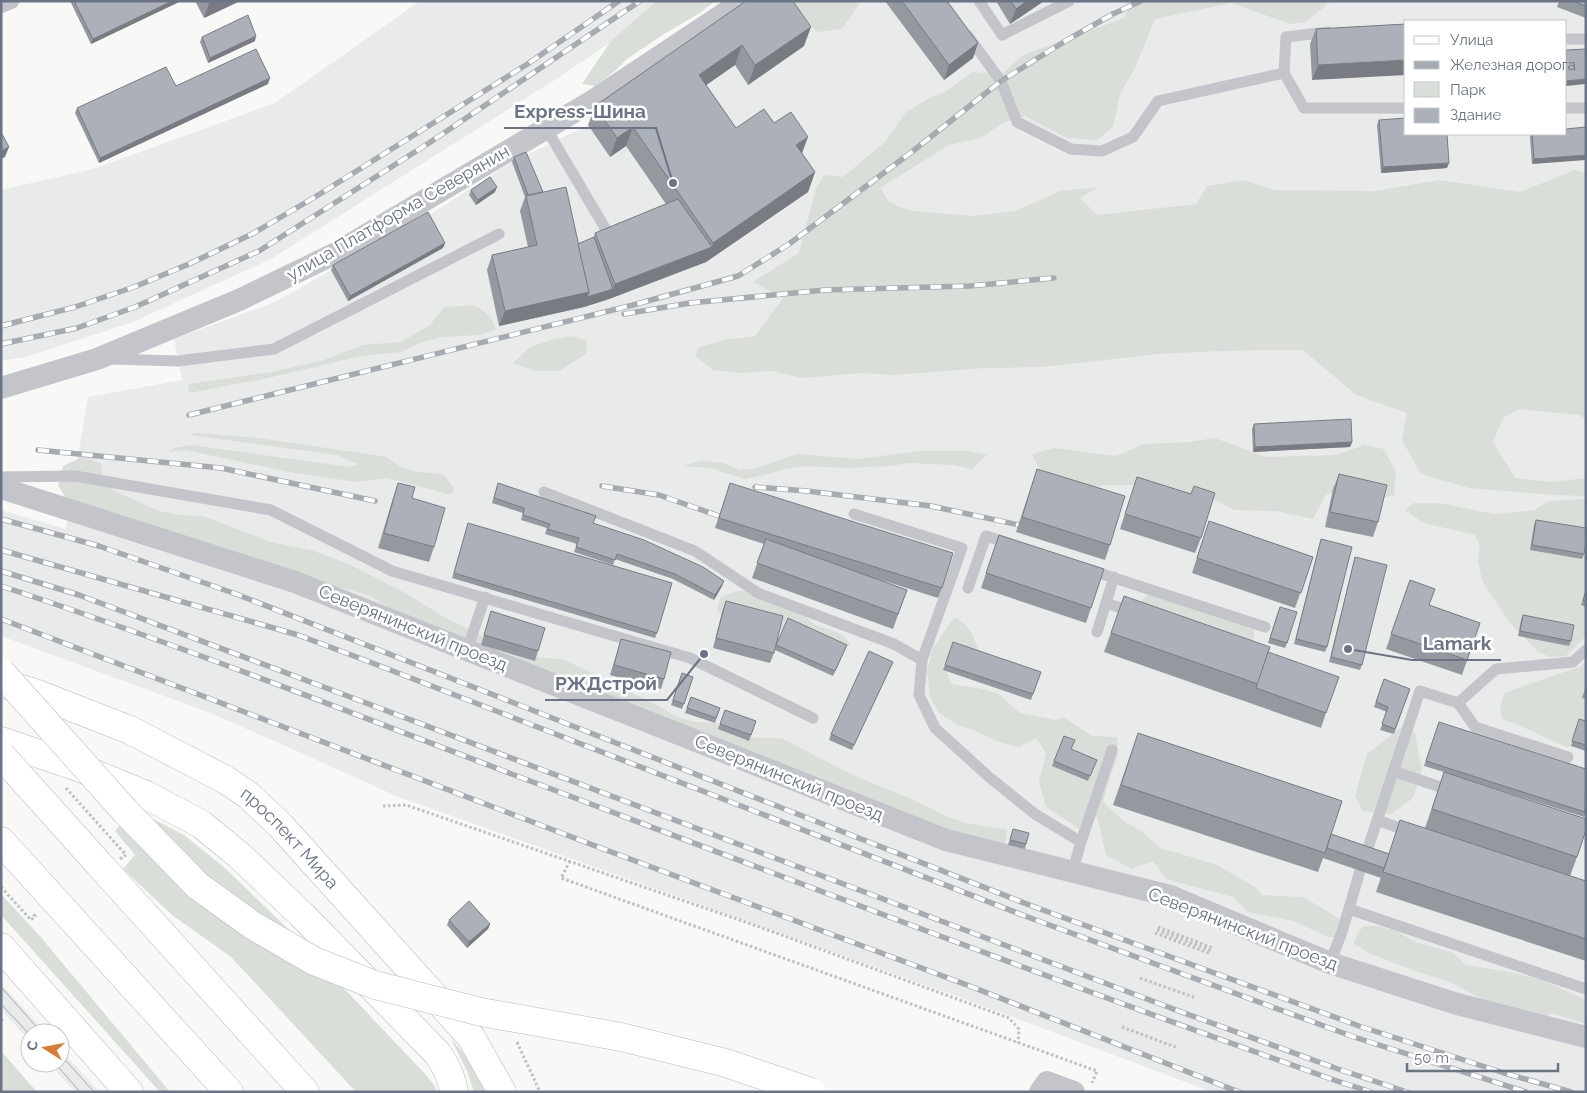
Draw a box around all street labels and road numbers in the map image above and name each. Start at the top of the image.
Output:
street label: улица Платформа Северянин [283,140,513,285]
street label: Северянинский проезд [316,580,511,675]
street label: Северянинский проезд [692,730,887,825]
street label: проспект Мира [237,782,343,893]
street label: Северянинский проезд [1145,883,1341,974]

